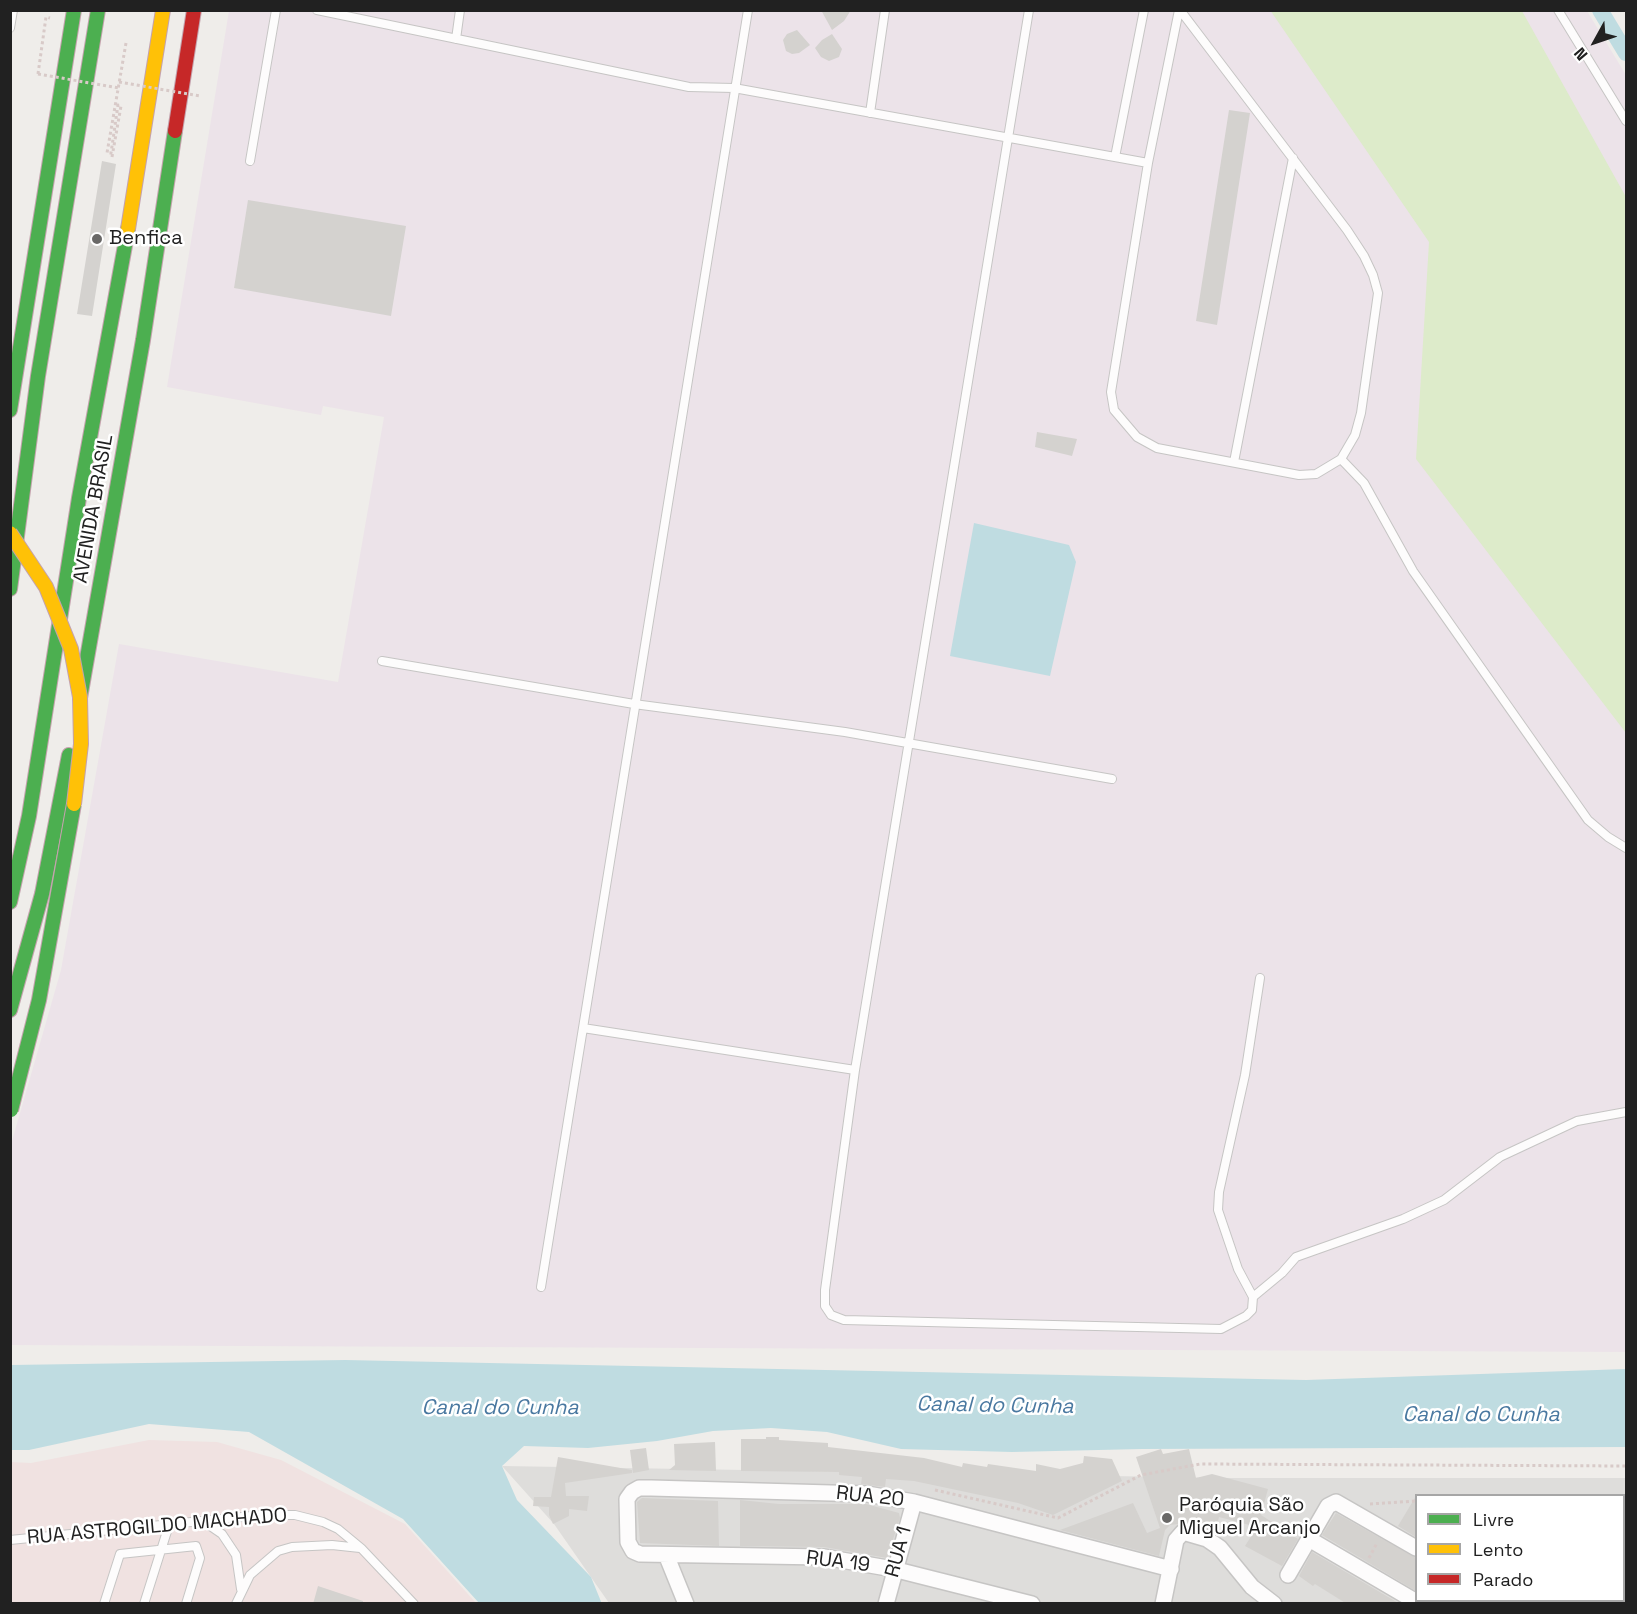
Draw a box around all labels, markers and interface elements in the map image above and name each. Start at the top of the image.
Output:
north arrow [1565,12,1625,72]
text: N [1569,43,1592,65]
place label: Benfica [109,227,183,251]
marker: Benfica [90,232,104,246]
street label: AVENIDA BRASIL [69,433,119,585]
water label: Canal do Cunha [916,1392,1074,1420]
water label: Canal do Cunha [421,1395,579,1421]
water label: Canal do Cunha [1402,1402,1560,1428]
street label: RUA 20 [835,1481,905,1513]
place label: Paróquia São Miguel Arcanjo [1179,1494,1321,1541]
legend [1415,1494,1625,1602]
street label: RUA ASTROGILDO MACHADO [26,1504,288,1550]
text: Livre [1473,1508,1514,1531]
marker: Paróquia São Miguel Arcanjo [1160,1511,1174,1525]
street label: RUA 1 [881,1524,917,1580]
text: Lento [1473,1538,1523,1561]
street label: RUA 19 [805,1546,871,1578]
text: Parado [1473,1568,1533,1591]

